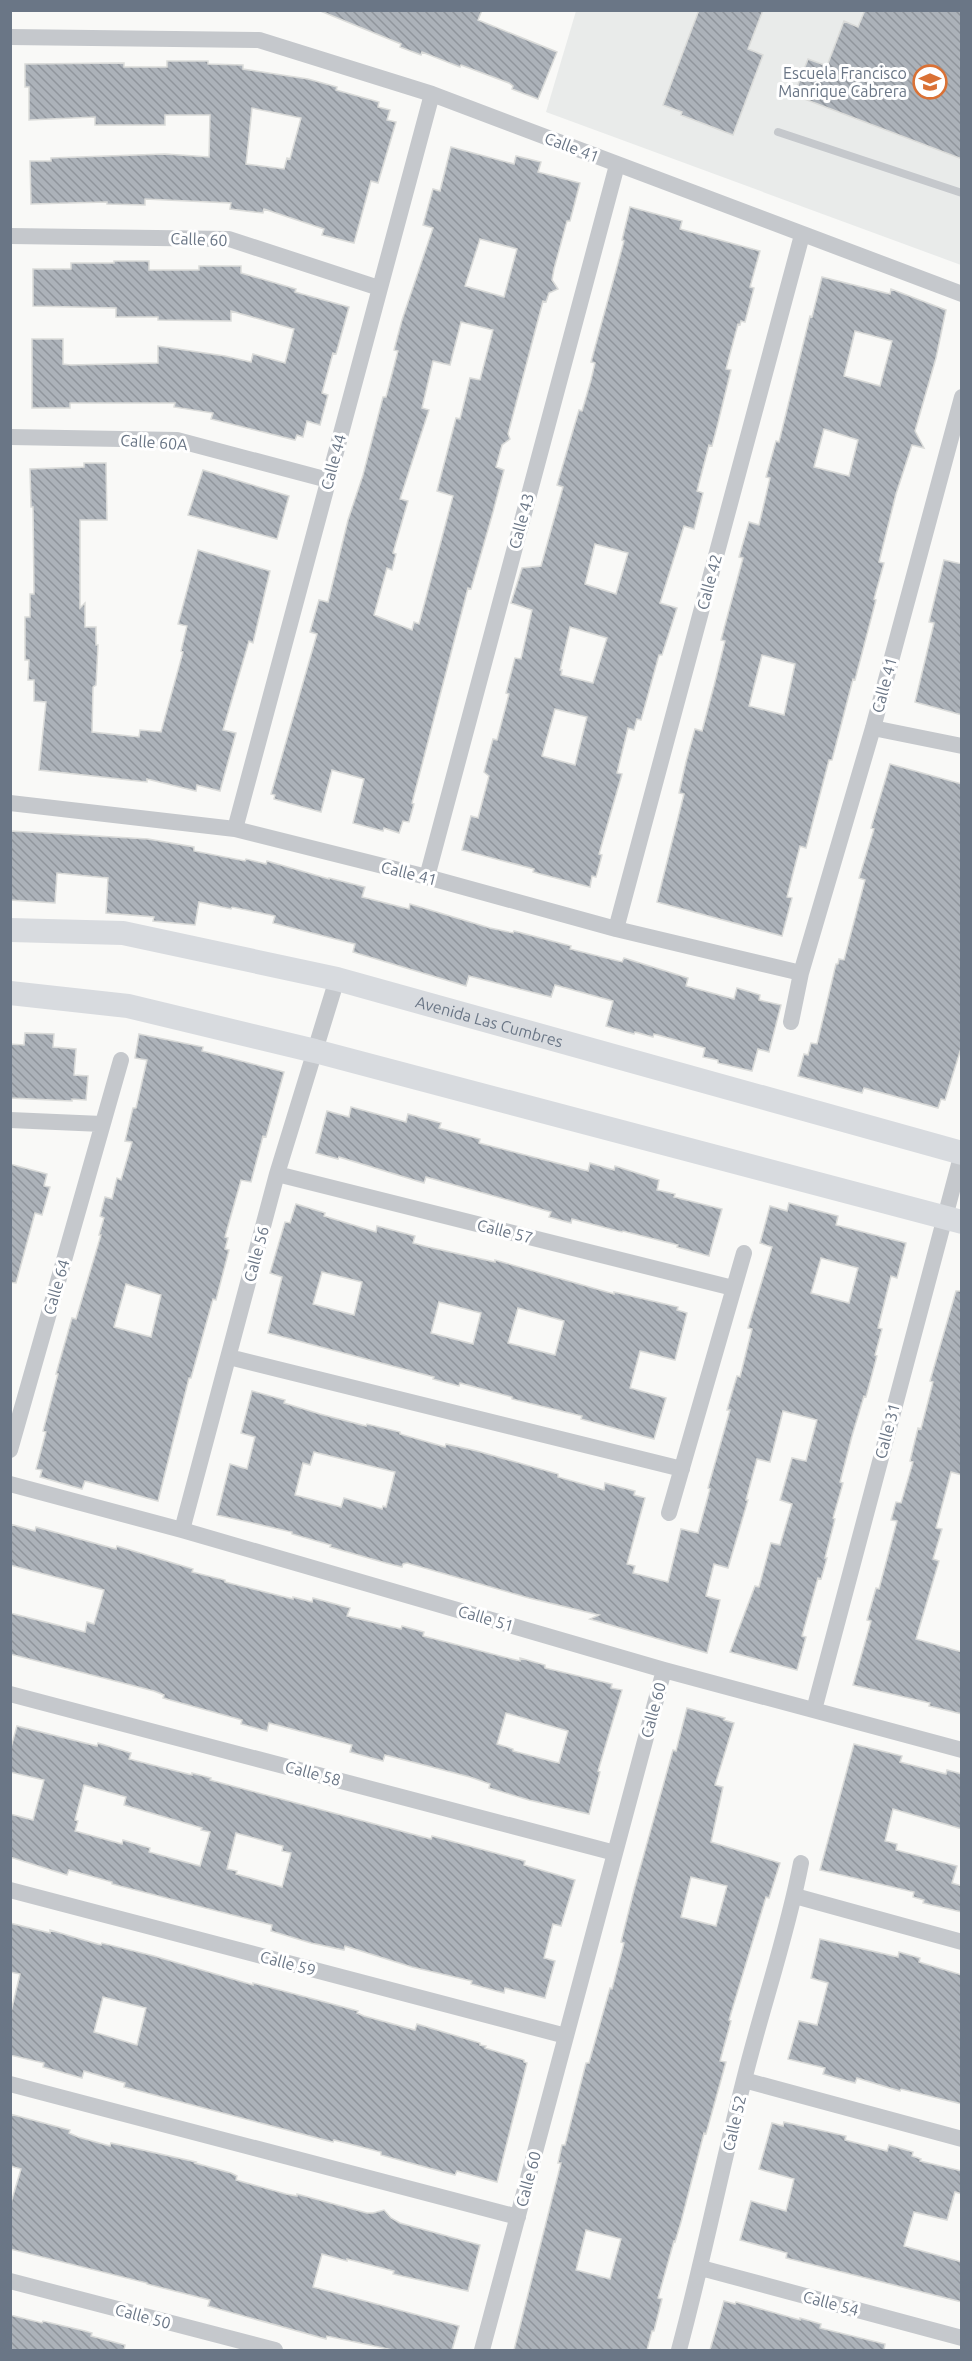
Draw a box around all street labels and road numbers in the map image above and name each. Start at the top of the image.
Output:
street label: Calle 41 [542,128,602,166]
street label: Calle 60 [170,229,228,249]
street label: Calle 60A [120,431,189,453]
street label: Calle 44 [317,432,349,492]
street label: Calle 43 [505,491,537,551]
street label: Calle 42 [693,552,725,612]
street label: Calle 41 [868,655,900,715]
street label: Calle 41 [379,857,439,889]
street label: Avenida Las Cumbres [414,992,565,1050]
street label: Calle 57 [475,1215,535,1247]
street label: Calle 56 [240,1224,272,1284]
street label: Calle 64 [39,1257,73,1317]
street label: Calle 31 [871,1401,903,1461]
street label: Calle 51 [456,1601,516,1635]
street label: Calle 60 [637,1680,669,1740]
street label: Calle 58 [283,1757,343,1789]
street label: Calle 59 [258,1947,318,1979]
street label: Calle 52 [719,2093,749,2153]
street label: Calle 60 [512,2149,544,2209]
street label: Calle 54 [801,2287,861,2319]
street label: Calle 50 [113,2300,173,2332]

